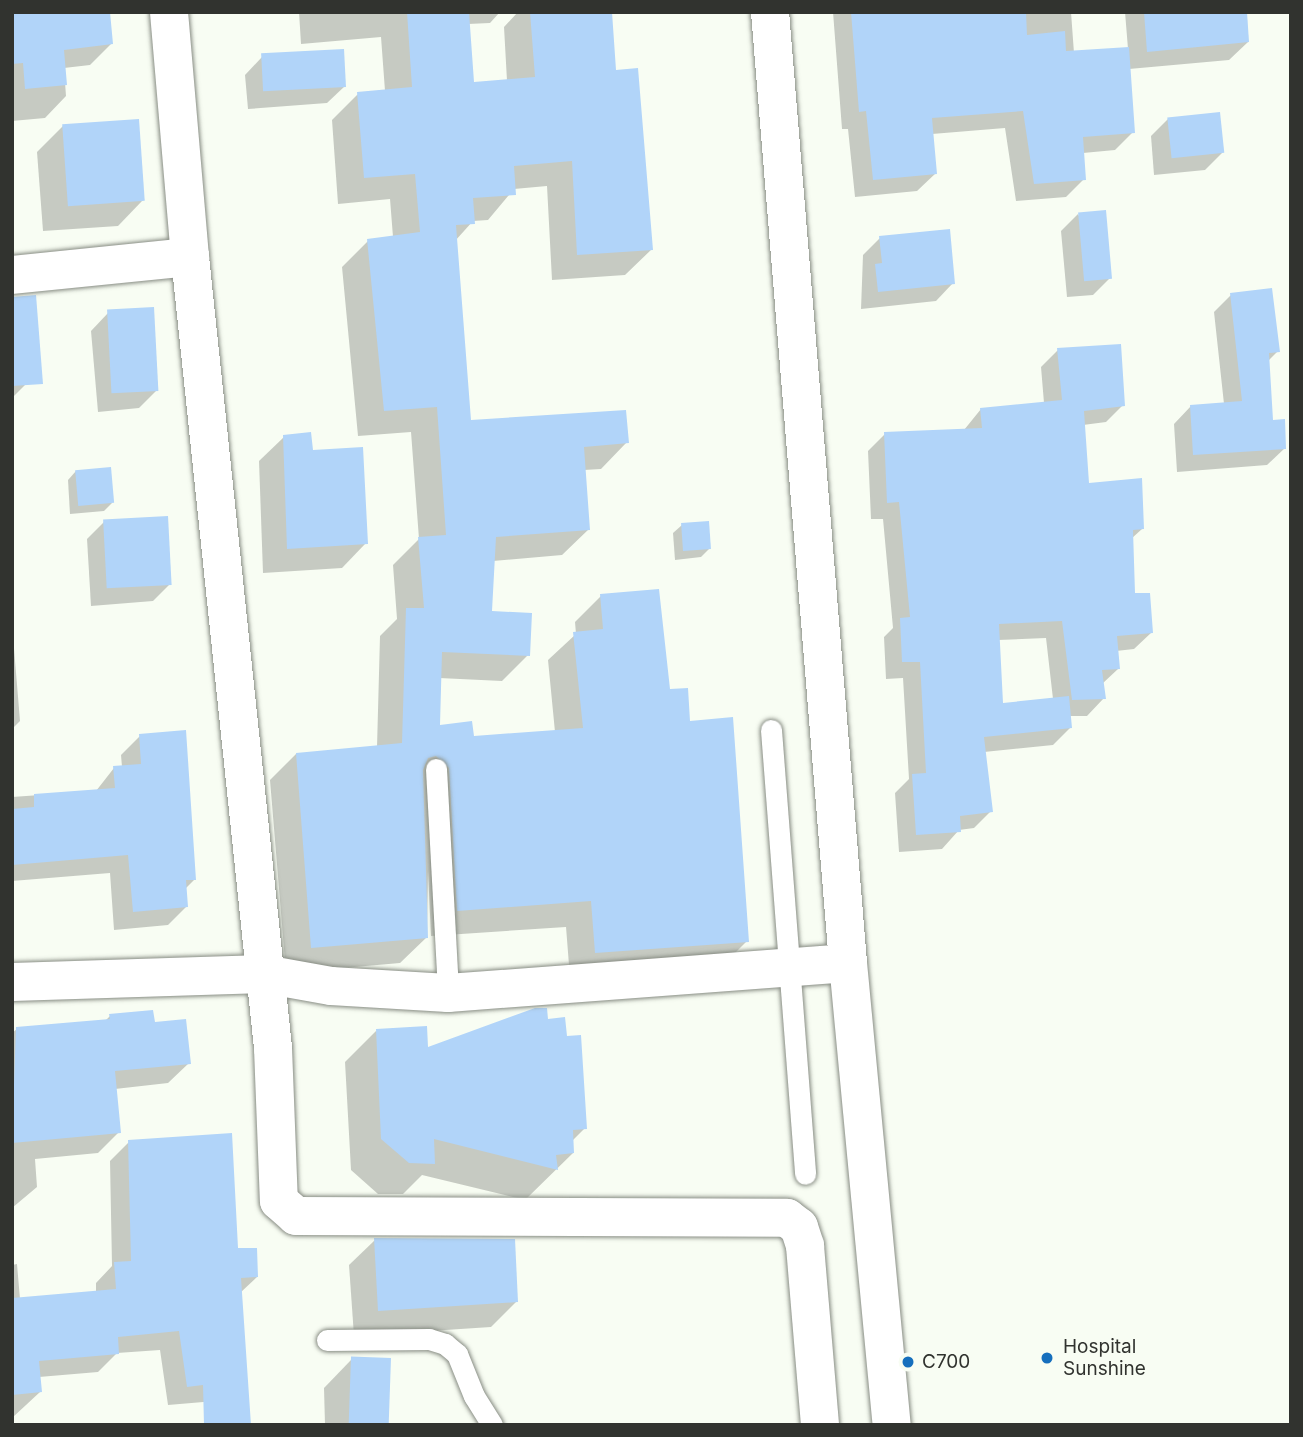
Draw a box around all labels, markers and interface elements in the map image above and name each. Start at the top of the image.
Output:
place label: Hospital Sunshine [1063,1336,1146,1380]
marker: Hospital Sunshine [1037,1348,1057,1368]
place label: C700 [922,1351,970,1373]
marker: C700 [900,1354,916,1370]

